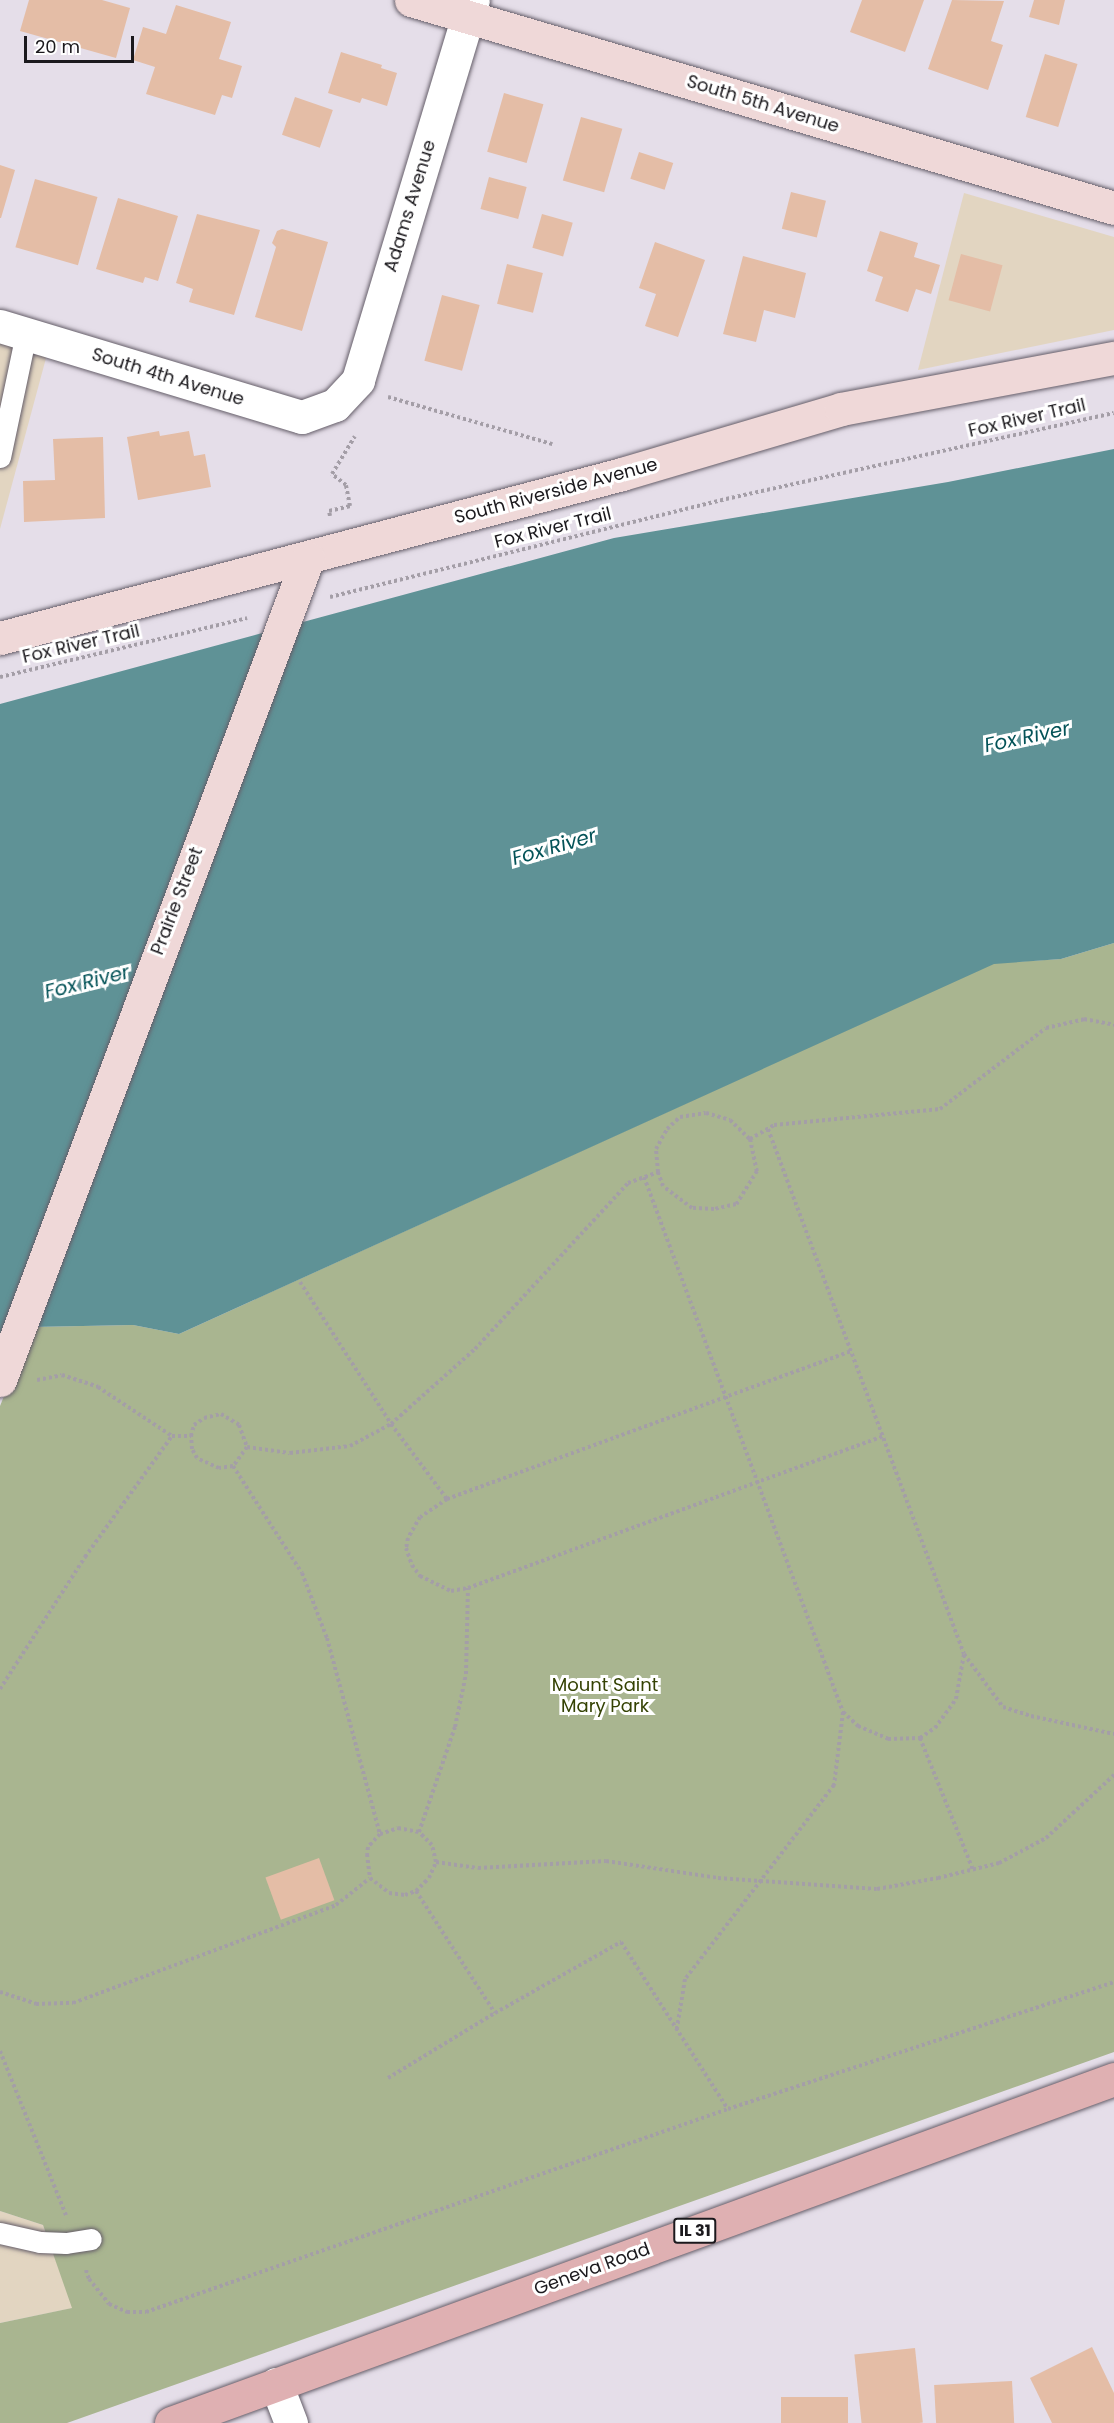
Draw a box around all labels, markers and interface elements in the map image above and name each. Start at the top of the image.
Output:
scale bar [27,24,136,62]
text: 20 m [35,34,80,59]
street label: South 5th Avenue [684,71,842,137]
street label: Adams Avenue [380,137,440,275]
street label: South 4th Avenue [89,344,247,410]
street label: Fox River Trail [966,394,1088,442]
street label: South Riverside Avenue [452,453,660,529]
street label: Fox River Trail [492,503,614,553]
street label: Fox River Trail [20,620,142,668]
water label: Fox River [982,716,1072,758]
water label: Fox River [509,824,599,870]
street label: Prairie Street [147,844,207,958]
water label: Fox River [42,960,132,1004]
park label: Mount Saint Mary Park [552,1675,658,1718]
road number: IL 31 [672,2218,718,2244]
street label: Geneva Road [531,2238,653,2300]

